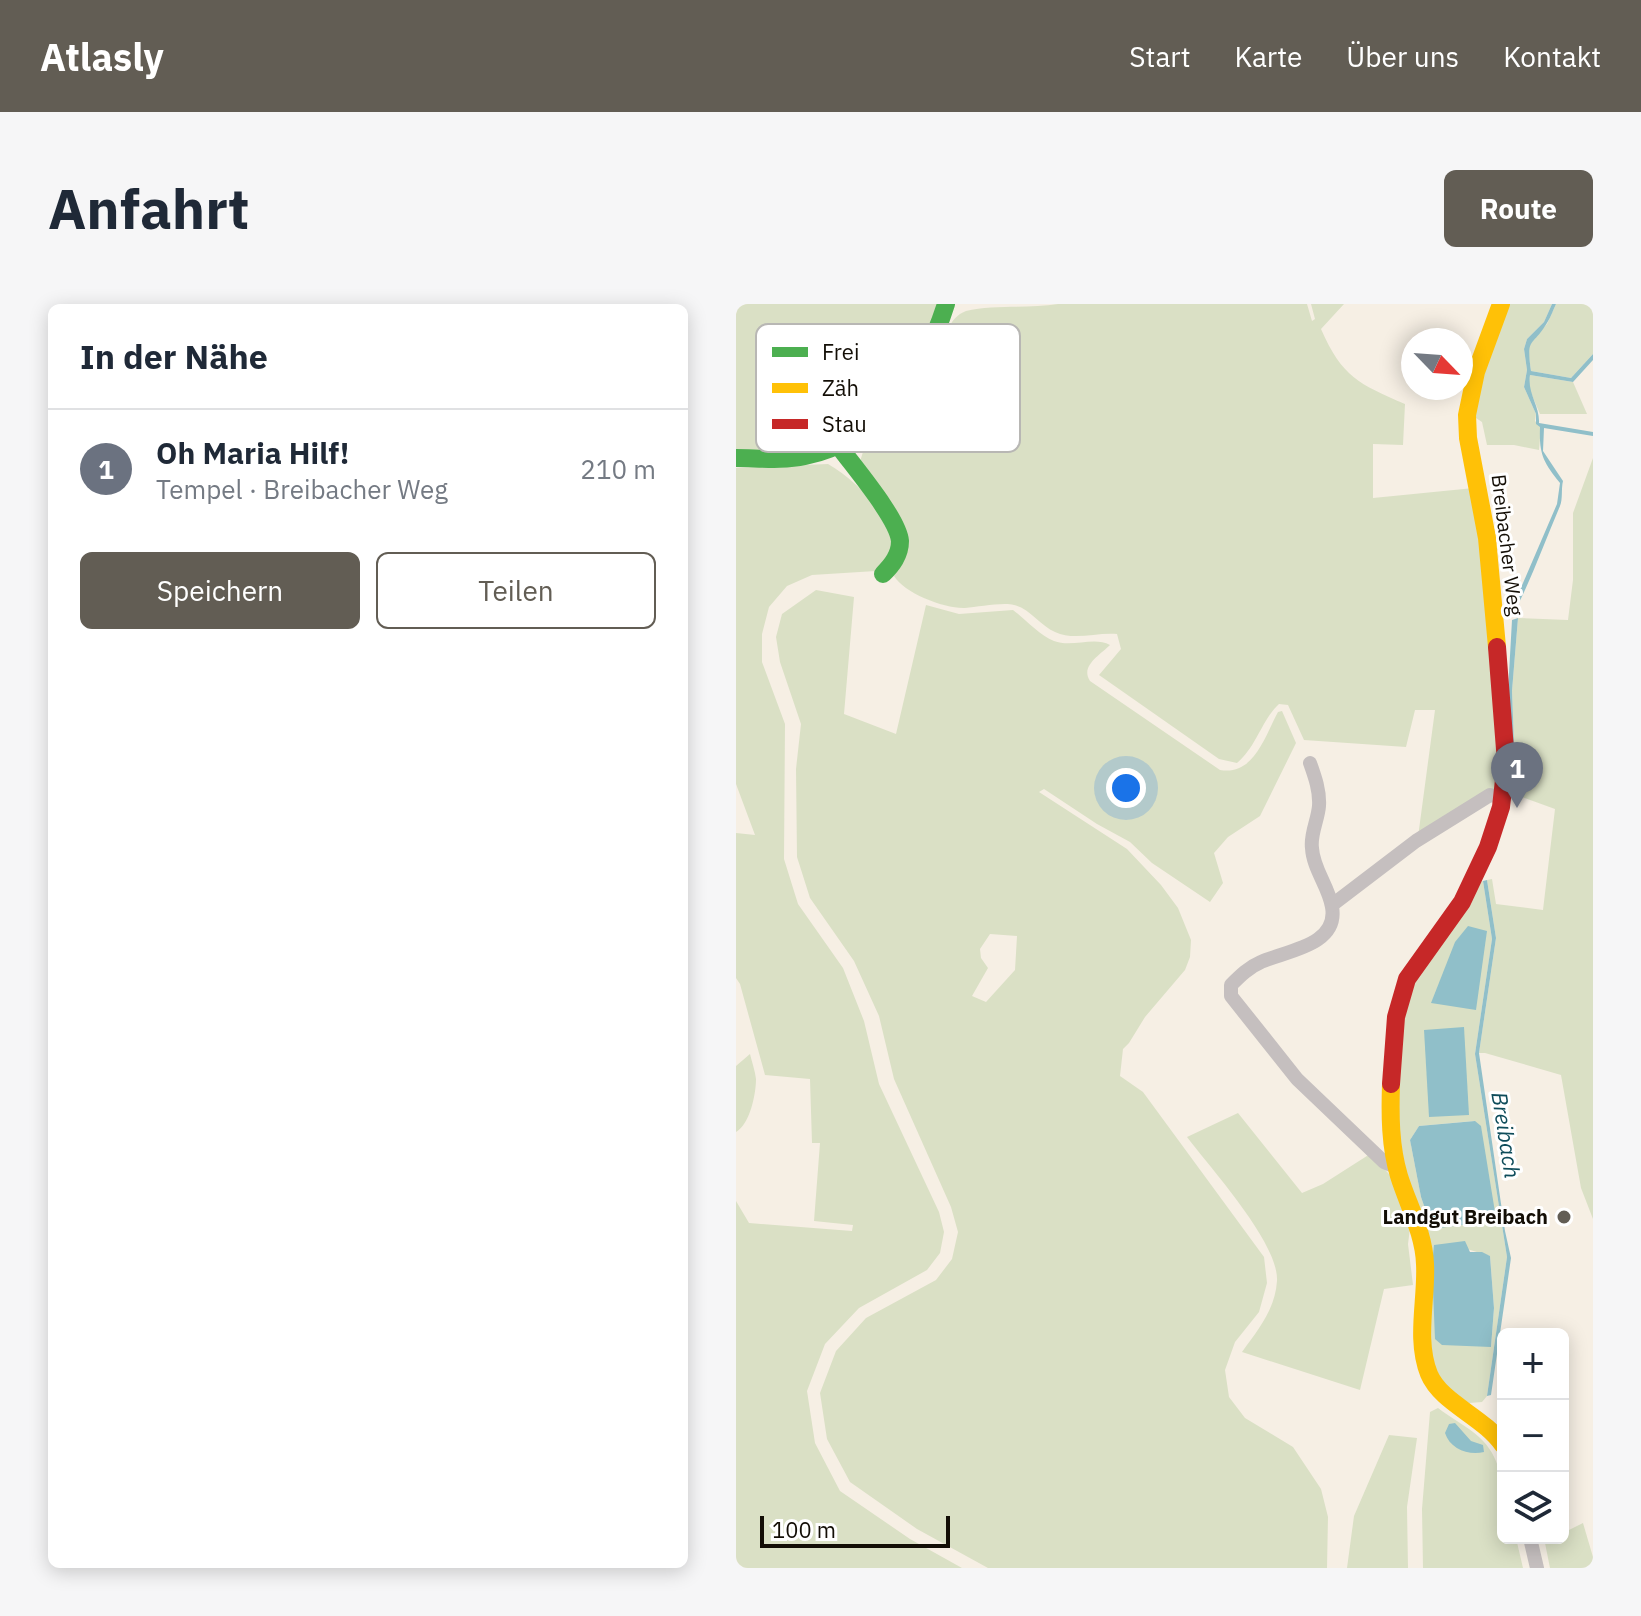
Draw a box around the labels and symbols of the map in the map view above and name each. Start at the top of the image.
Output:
legend [756,324,1020,452]
north arrow [1401,328,1473,400]
text: Frei [822,337,859,366]
text: Zäh [822,373,859,402]
text: Stau [822,409,867,438]
street label: Breibacher Weg [1485,473,1530,618]
pin: 1 [1491,742,1543,808]
your location [1106,768,1146,808]
water label: Breibach [1485,1090,1528,1180]
place label: Landgut Breibach [1383,1203,1548,1230]
marker: Landgut Breibach [1555,1208,1573,1226]
scale bar [760,1512,950,1548]

